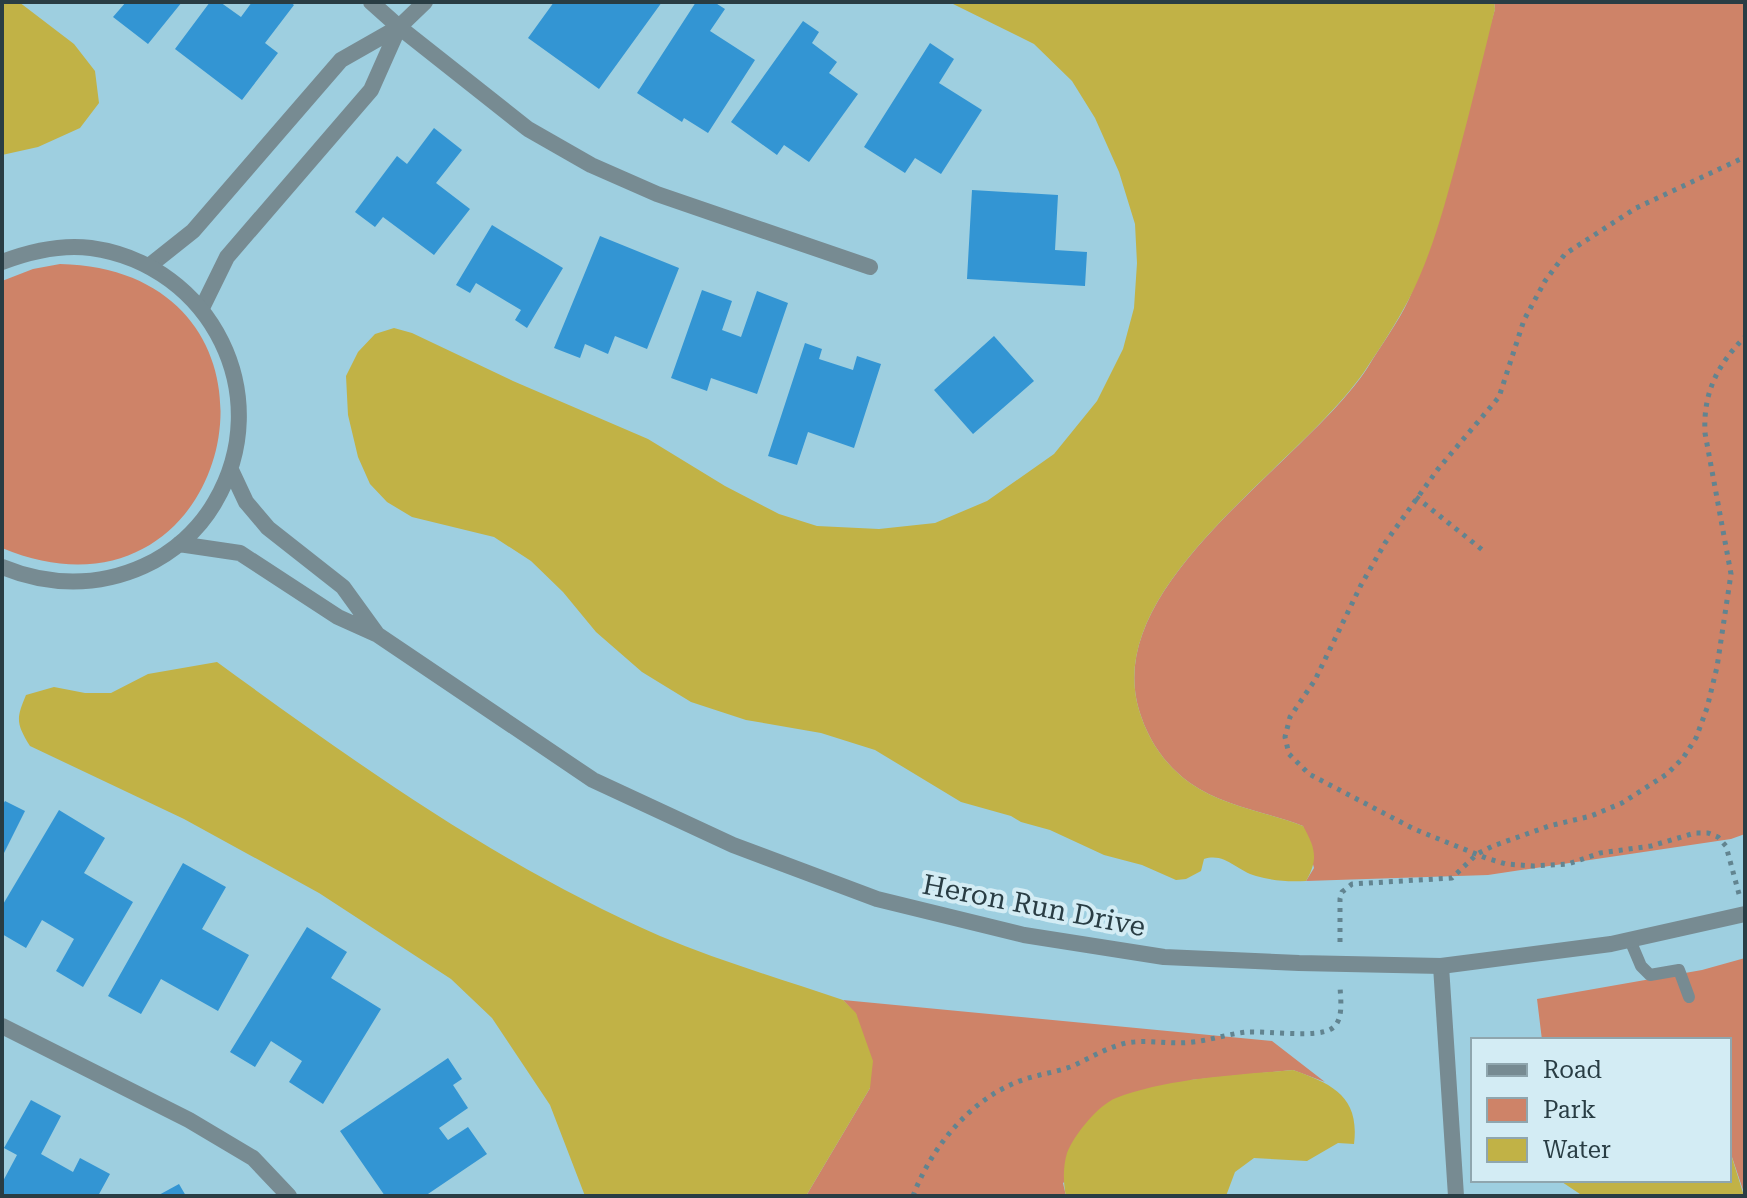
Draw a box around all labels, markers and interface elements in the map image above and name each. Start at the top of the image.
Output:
street label: Heron Run Drive [920,868,1148,943]
legend [1471,1038,1731,1182]
text: Road [1543,1056,1602,1084]
text: Park [1543,1096,1596,1124]
text: Water [1543,1136,1611,1164]

